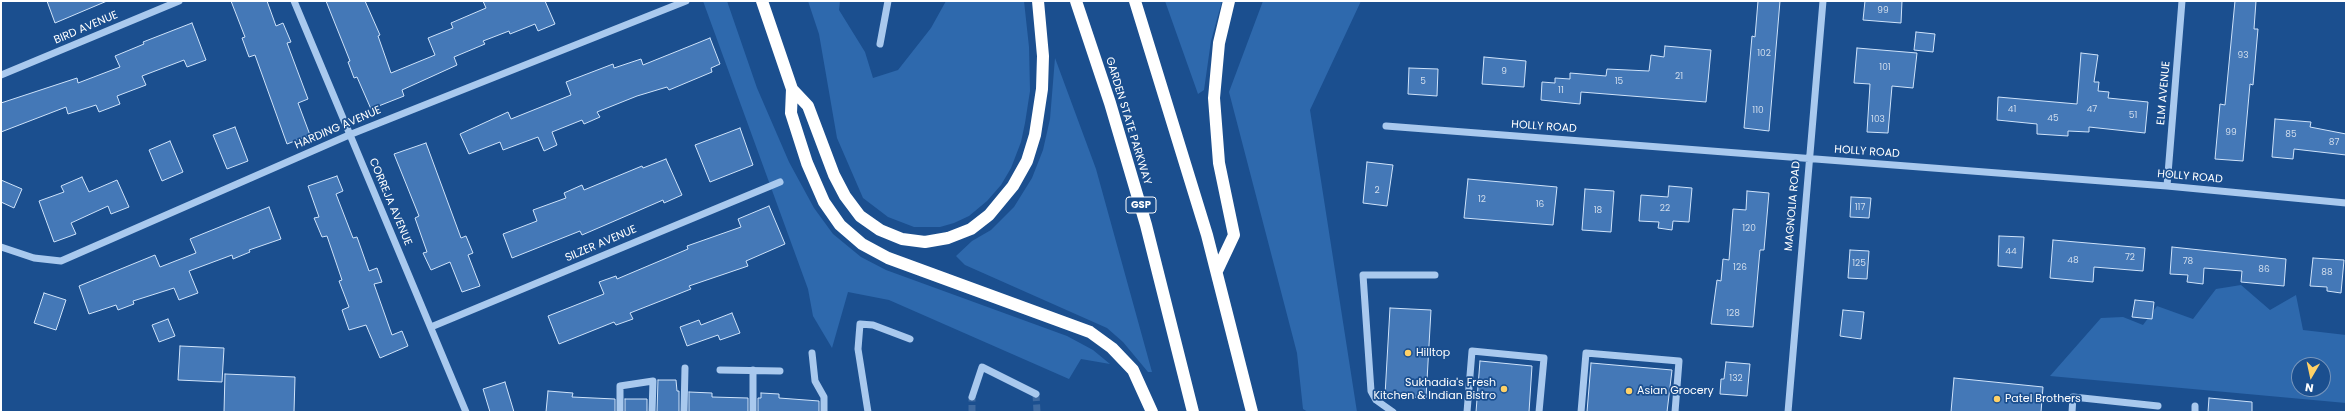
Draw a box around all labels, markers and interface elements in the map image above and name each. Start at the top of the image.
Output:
house number: 99 [1877,6,1889,16]
street label: BIRD AVENUE [52,9,120,47]
house number: 102 [1757,49,1771,59]
house number: 93 [2238,51,2248,61]
street label: GARDEN STATE PARKWAY [1102,56,1154,186]
street label: ELM AVENUE [2155,60,2173,126]
house number: 101 [1879,63,1891,73]
house number: 9 [1501,67,1507,77]
house number: 21 [1675,72,1683,82]
house number: 5 [1420,77,1426,87]
house number: 15 [1615,77,1623,87]
house number: 11 [1558,86,1564,96]
street label: HARDING AVENUE [293,104,383,152]
house number: 41 [2008,105,2016,115]
house number: 47 [2087,105,2097,115]
house number: 110 [1752,106,1764,116]
house number: 51 [2129,111,2137,121]
house number: 45 [2047,114,2059,124]
house number: 103 [1871,115,1885,125]
street label: HOLLY ROAD [1511,118,1577,136]
house number: 99 [2225,128,2237,138]
house number: 85 [2285,130,2297,140]
house number: 87 [2329,138,2339,148]
street label: HOLLY ROAD [1834,143,1900,161]
street label: CORREJA AVENUE [366,156,414,248]
street label: MAGNOLIA ROAD [1782,161,1804,251]
street label: HOLLY ROAD [2157,168,2223,186]
house number: 2 [1374,186,1380,196]
house number: 12 [1478,195,1486,205]
road number: GSP [1126,197,1156,213]
house number: 16 [1536,200,1544,210]
house number: 117 [1855,203,1865,213]
house number: 22 [1660,204,1670,214]
house number: 18 [1594,206,1602,216]
street label: SILZER AVENUE [563,223,639,265]
house number: 120 [1742,224,1756,234]
house number: 44 [2005,247,2017,257]
house number: 72 [2125,253,2135,263]
house number: 48 [2067,256,2079,266]
house number: 78 [2183,257,2193,267]
house number: 125 [1852,259,1866,269]
house number: 126 [1733,263,1747,273]
house number: 86 [2258,265,2270,275]
house number: 88 [2321,268,2333,278]
house number: 128 [1726,309,1740,319]
place label: Hilltop [1416,346,1450,360]
marker: Hilltop [1403,348,1413,358]
north arrow [2291,357,2331,397]
house number: 132 [1729,374,1743,384]
place label: Sukhadia's Fresh Kitchen & Indian Bistro [1373,376,1496,402]
text: N [2304,379,2315,396]
marker: Sukhadia's Fresh Kitchen & Indian Bistro [1499,384,1509,394]
place label: Asian Grocery [1637,384,1714,398]
marker: Asian Grocery [1624,386,1634,396]
place label: Patel Brothers [2005,392,2081,406]
marker: Patel Brothers [1992,394,2002,404]

